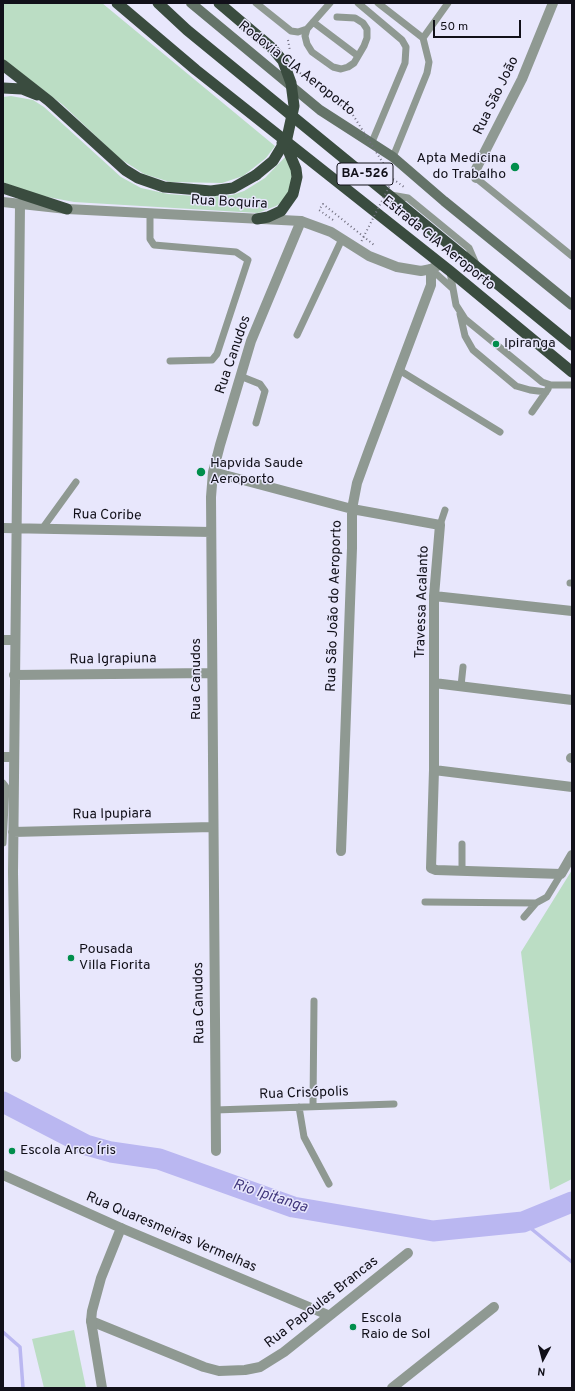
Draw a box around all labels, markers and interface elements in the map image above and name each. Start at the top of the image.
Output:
scale bar [435,12,523,38]
street label: Rodovia CIA Aeroporto [234,18,358,120]
text: 50 m [440,19,468,35]
street label: Rua São João [471,54,523,138]
place label: Apta Medicina do Trabalho [417,151,506,184]
marker: Apta Medicina do Trabalho [509,161,521,173]
road number: BA-526 [337,163,393,185]
street label: Rua Boquira [190,193,268,213]
street label: Estrada CIA Aeroporto [378,193,498,295]
street label: Rua Canudos [213,313,255,397]
place label: Ipiranga [504,336,556,352]
marker: Ipiranga [491,339,501,349]
place label: Hapvida Saude Aeroporto [210,456,303,488]
marker: Hapvida Saude Aeroporto [195,466,207,478]
street label: Rua Coribe [72,507,142,525]
street label: Rua São João do Aeroporto [324,520,346,692]
street label: Travessa Acalanto [413,545,433,659]
street label: Rua Canudos [189,638,205,720]
street label: Rua Igrapiuna [69,651,157,669]
street label: Rua Ipupiara [72,806,152,824]
place label: Pousada Villa Fiorita [79,942,150,974]
marker: Pousada Villa Fiorita [66,953,76,963]
street label: Rua Canudos [191,962,209,1044]
street label: Rua Crisópolis [259,1084,349,1104]
place label: Escola Arco Íris [20,1143,116,1159]
marker: Escola Arco Íris [7,1146,17,1156]
water label: Rio Ipitanga [230,1176,310,1218]
street label: Rua Quaresmeiras Vermelhas [83,1189,259,1277]
street label: Rua Papoulas Brancas [262,1253,382,1353]
place label: Escola Raio de Sol [361,1311,430,1344]
marker: Escola Raio de Sol [348,1322,358,1332]
north arrow [523,1339,563,1379]
text: N [537,1363,546,1378]

